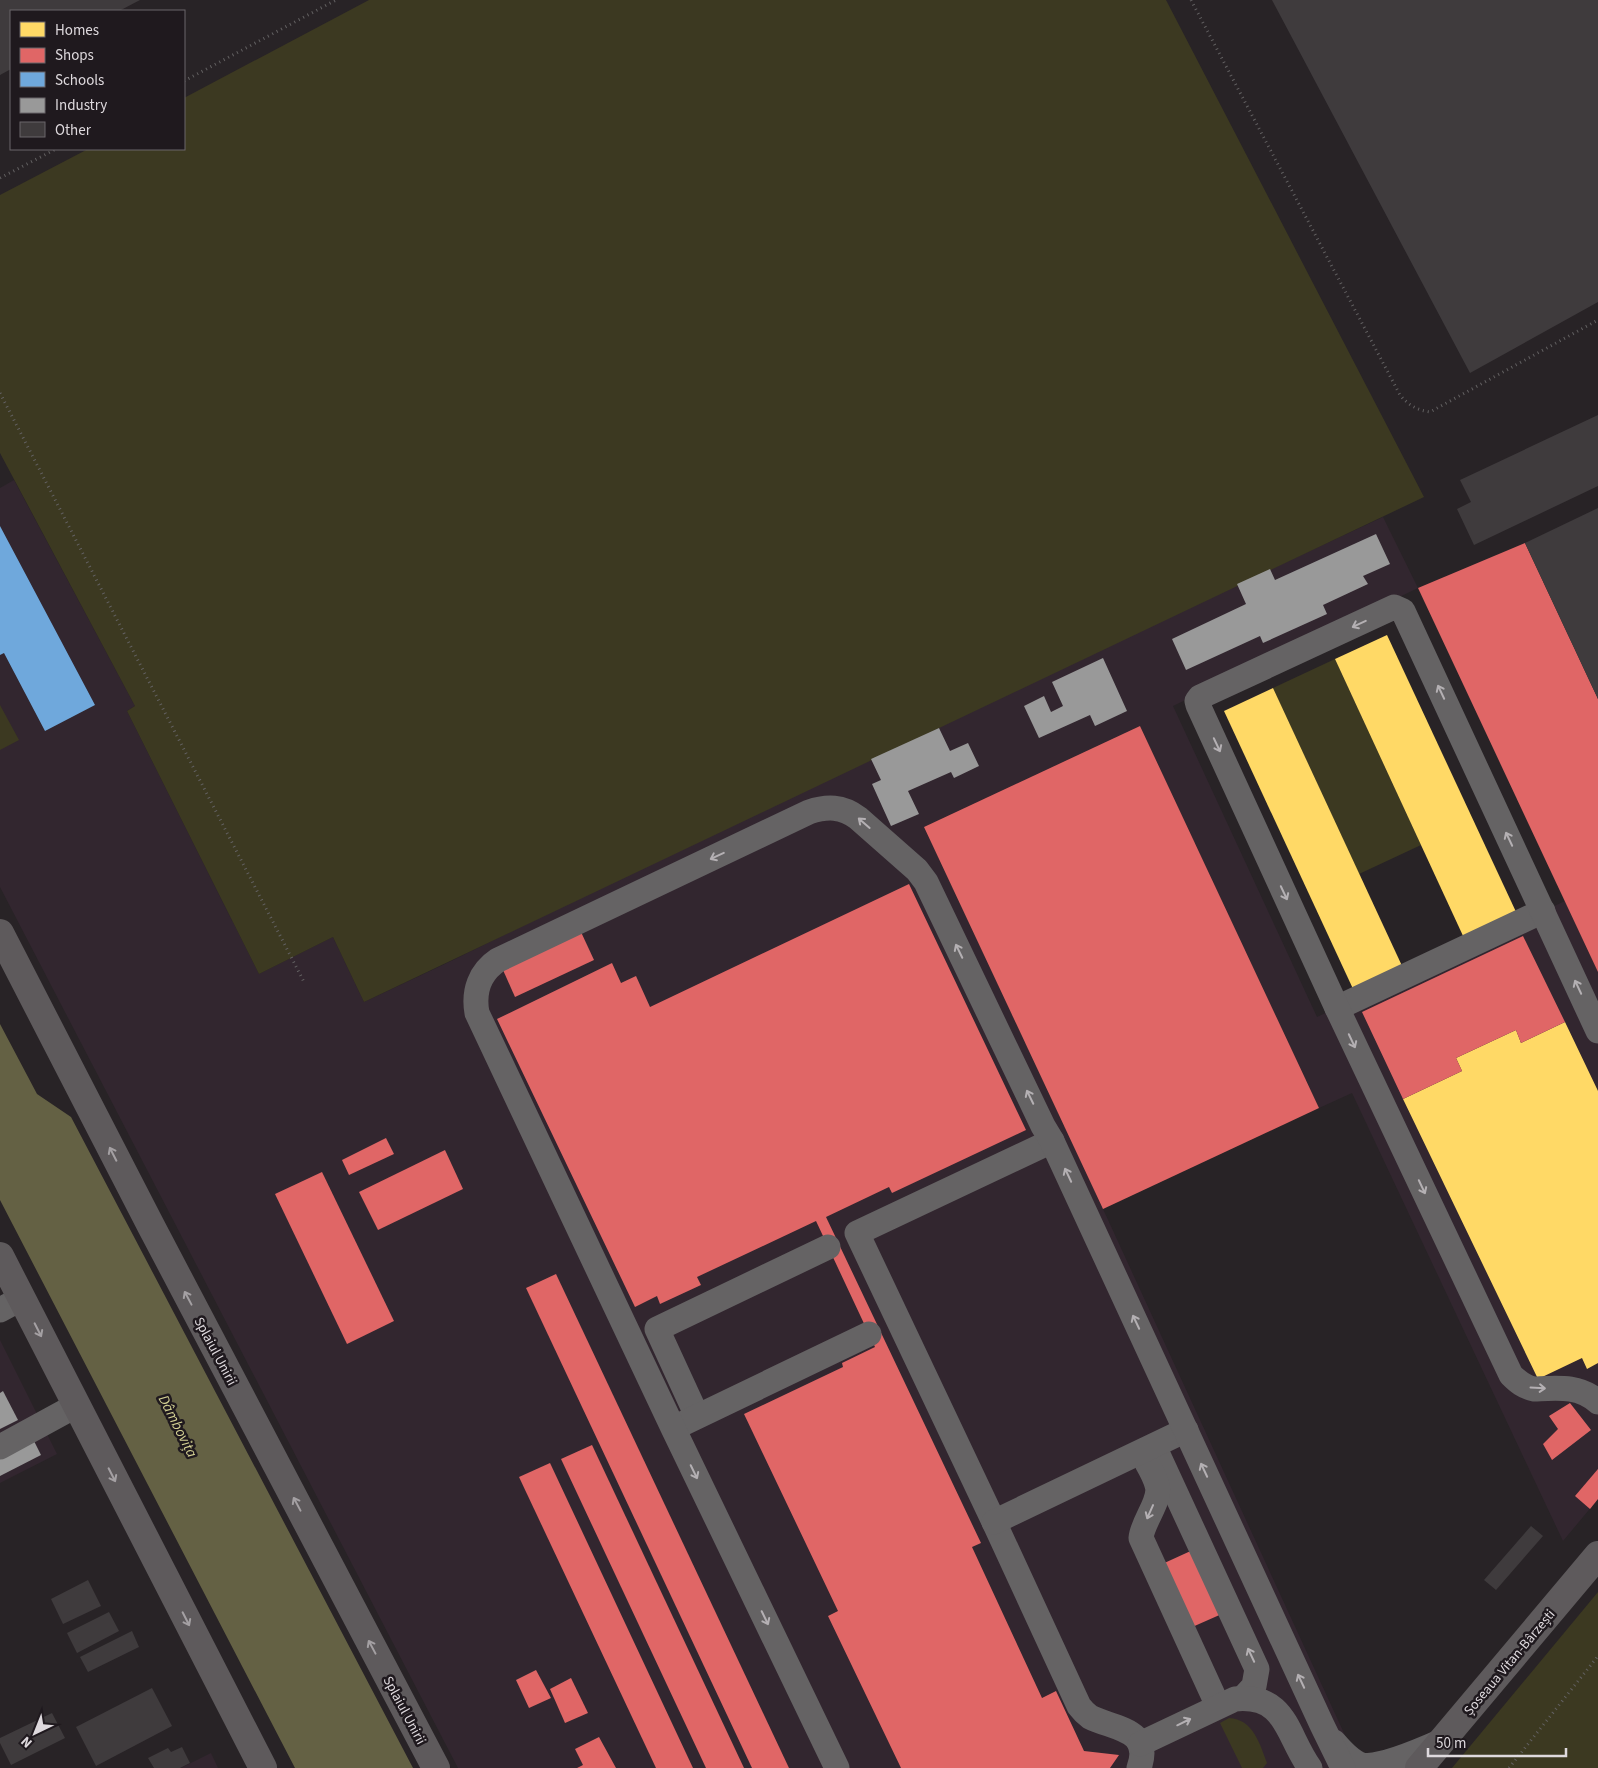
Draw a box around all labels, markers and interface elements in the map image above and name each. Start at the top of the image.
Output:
legend [10,10,185,150]
text: Homes [55,20,99,41]
text: Shops [55,45,94,66]
text: Schools [55,70,104,91]
text: Industry [55,95,107,116]
text: Other [55,120,92,141]
one-way arrow [1352,619,1367,629]
one-way arrow [1436,685,1445,700]
one-way arrow [1212,737,1222,752]
one-way arrow [857,817,870,829]
one-way arrow [1504,832,1514,847]
one-way arrow [709,852,724,862]
one-way arrow [1280,885,1290,900]
one-way arrow [954,944,963,959]
one-way arrow [1572,980,1582,995]
one-way arrow [1348,1033,1358,1048]
one-way arrow [1024,1090,1034,1105]
one-way arrow [108,1146,118,1161]
one-way arrow [1062,1168,1072,1183]
one-way arrow [1418,1179,1427,1194]
one-way arrow [183,1290,193,1305]
street label: Splaiul Unirii [189,1314,242,1389]
one-way arrow [1130,1315,1140,1330]
one-way arrow [34,1322,43,1337]
one-way arrow [1529,1384,1545,1393]
water label: Dâmbovița [153,1391,202,1461]
one-way arrow [1198,1463,1208,1478]
one-way arrow [690,1464,699,1479]
one-way arrow [107,1467,117,1482]
one-way arrow [292,1496,302,1511]
one-way arrow [1144,1504,1154,1519]
street label: Șoseaua Vitan-Bârzești [1459,1605,1560,1720]
one-way arrow [761,1610,770,1625]
one-way arrow [181,1612,191,1627]
one-way arrow [367,1640,377,1655]
one-way arrow [1245,1648,1255,1663]
street label: Splaiul Unirii [378,1673,431,1748]
one-way arrow [1296,1674,1306,1689]
north arrow [10,1708,60,1758]
one-way arrow [1176,1717,1191,1727]
scale bar [1428,1726,1566,1758]
text: N [17,1731,37,1752]
text: 50 m [1436,1733,1466,1754]

